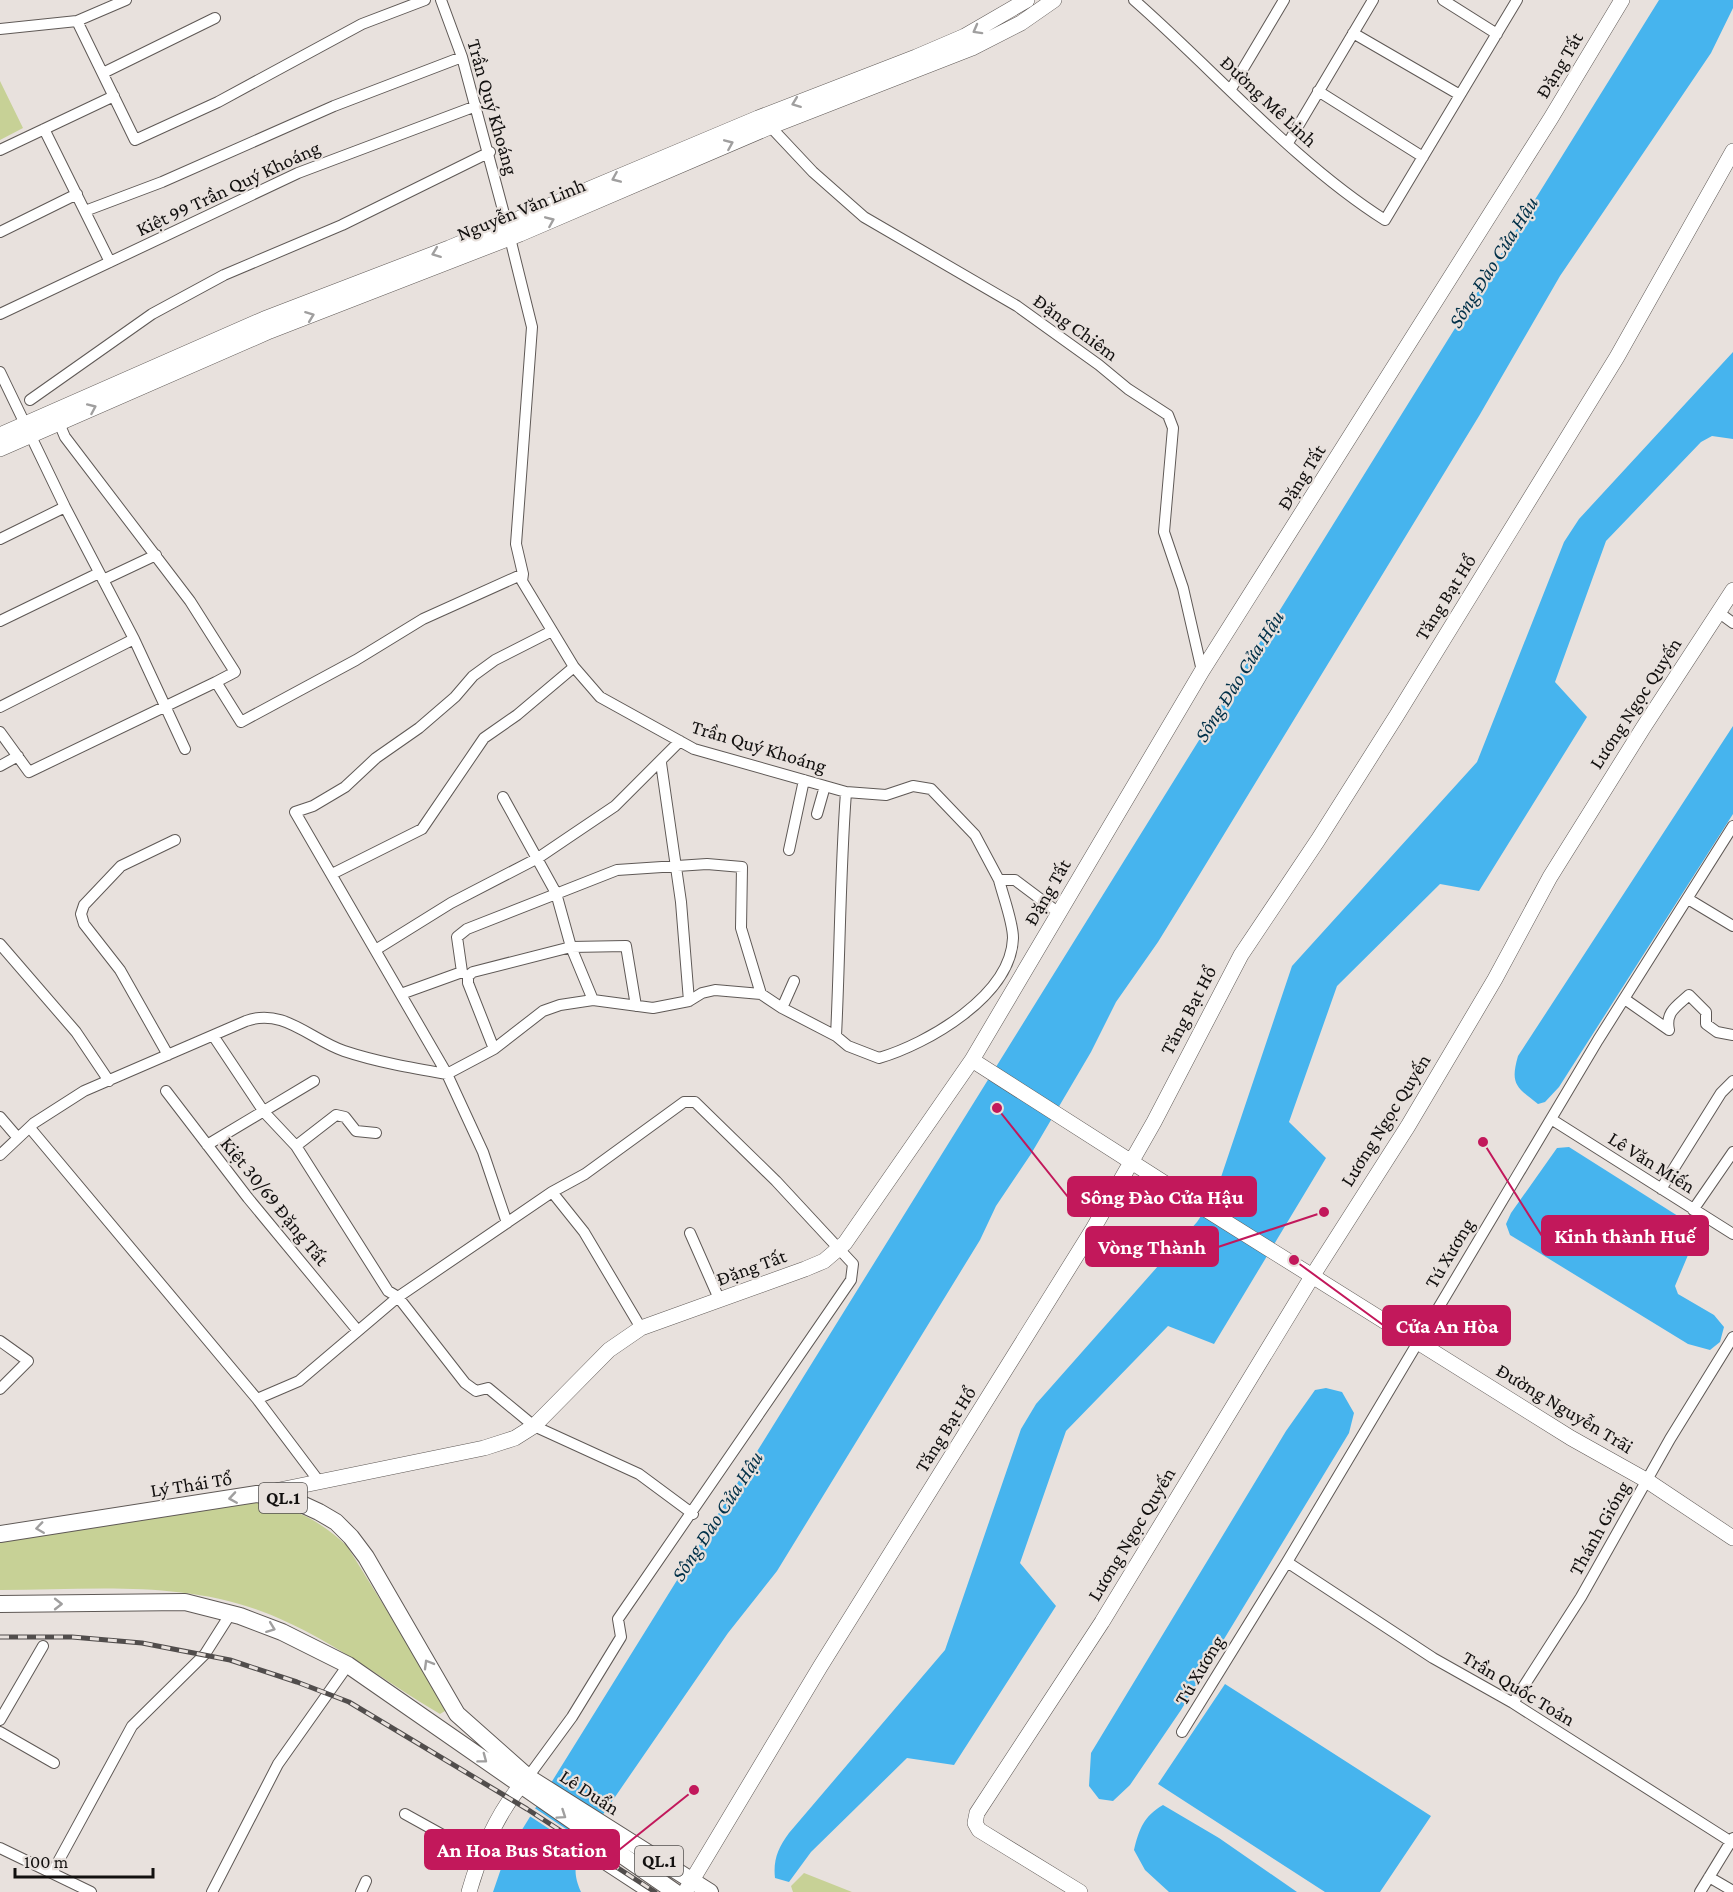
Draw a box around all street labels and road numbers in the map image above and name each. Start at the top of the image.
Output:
street label: Đặng Tất [1531,28,1588,102]
street label: Trần Quý Khoáng [462,37,523,178]
street label: Đường Mê Linh [1216,51,1322,152]
street label: Kiệt 99 Trần Quý Khoáng [133,136,324,241]
street label: Nguyễn Văn Linh [454,173,589,246]
street label: Đặng Chiêm [1029,289,1123,366]
street label: Đặng Tất [1272,440,1331,514]
street label: Tăng Bạt Hổ [1410,550,1481,645]
street label: Lương Ngọc Quyến [1584,633,1686,773]
street label: Trần Quý Khoáng [688,715,830,778]
street label: Đặng Tất [1019,855,1076,930]
street label: Tăng Bạt Hổ [1155,962,1221,1059]
street label: Lương Ngọc Quyến [1336,1050,1435,1191]
street label: Lê Văn Miến [1605,1127,1700,1197]
street label: Kiệt 30/69 Đặng Tất [216,1132,334,1271]
street label: Tú Xương [1420,1214,1479,1292]
street label: Đặng Tất [713,1244,790,1291]
street label: Đường Nguyễn Trãi [1492,1358,1637,1458]
street label: Tăng Bạt Hổ [910,1382,981,1477]
street label: Lương Ngọc Quyến [1083,1463,1180,1605]
street label: Lý Thái Tổ [149,1467,234,1502]
street label: Thánh Gióng [1564,1477,1635,1579]
road number: QL.1 [259,1483,307,1513]
street label: Tú Xương [1170,1631,1229,1709]
street label: Trần Quốc Toản [1459,1646,1579,1730]
street label: Lê Duẩn [556,1765,624,1819]
road number: QL.1 [635,1846,683,1876]

